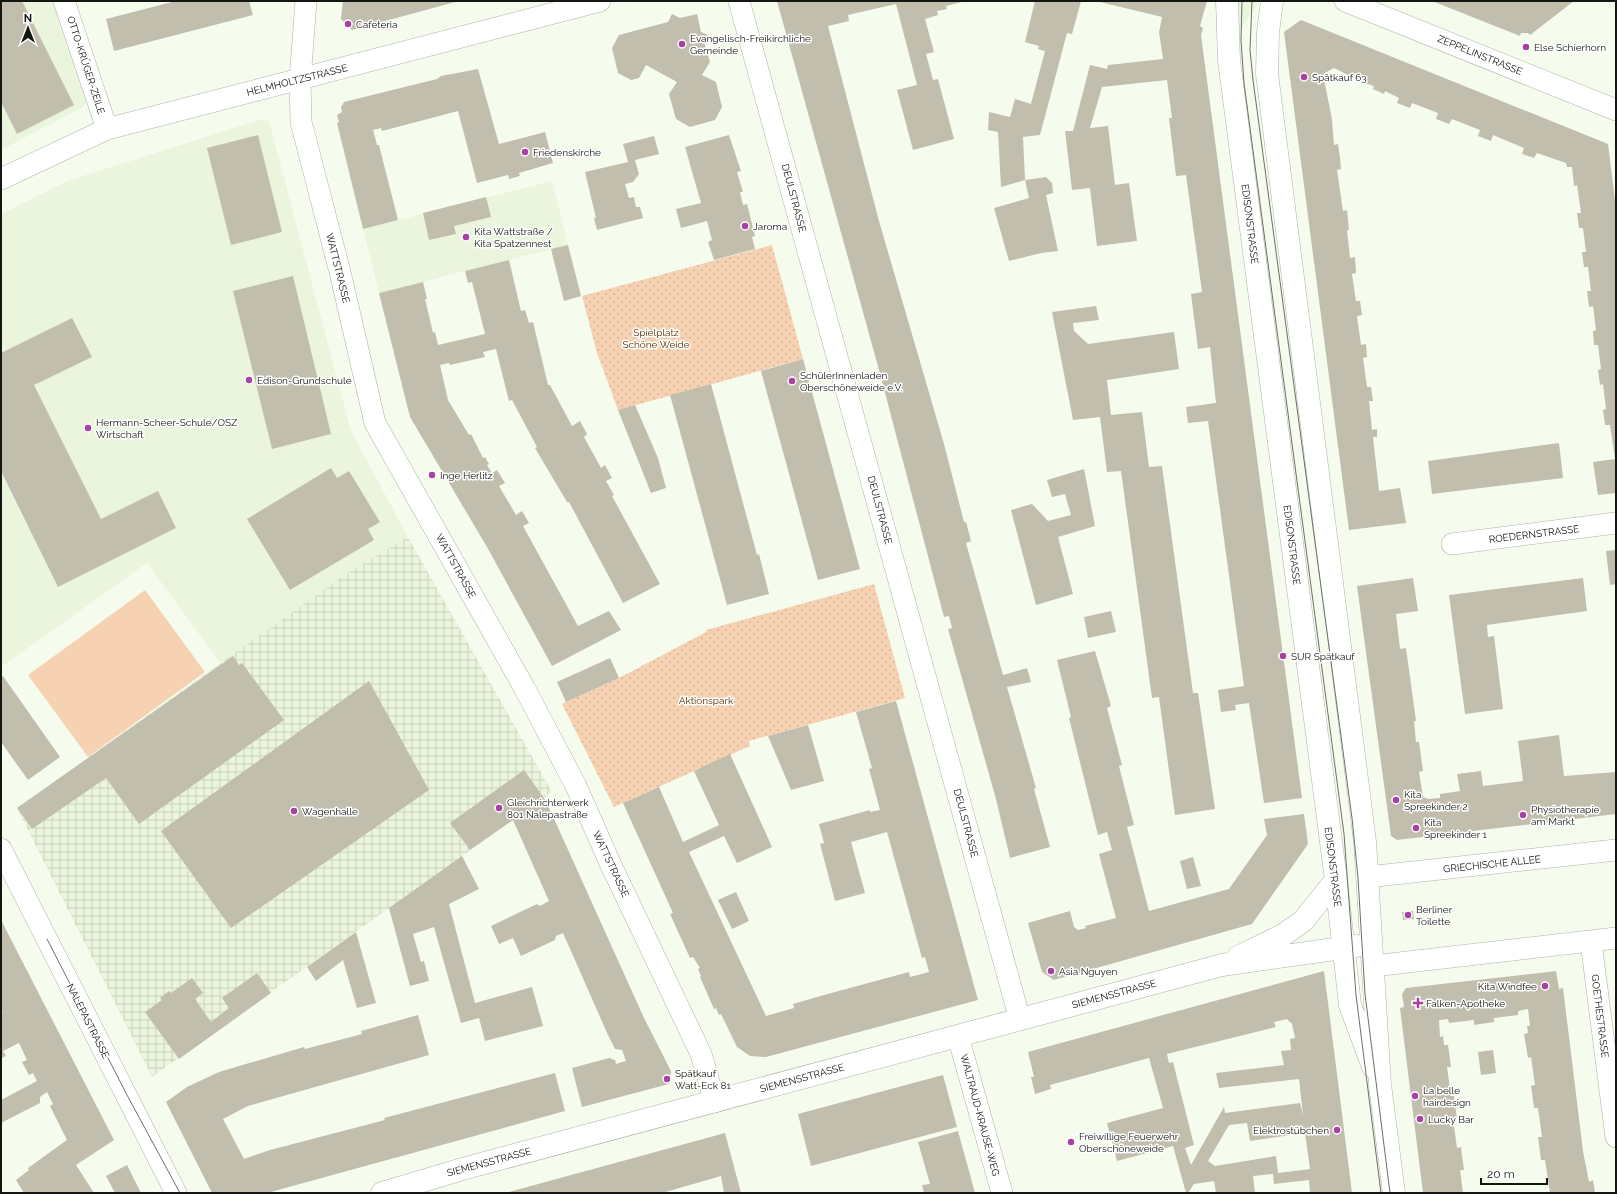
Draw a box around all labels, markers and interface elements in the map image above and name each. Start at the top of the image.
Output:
north arrow [8,8,48,48]
text: N [24,12,32,25]
street label: OTTO-KRÜGER-ZEILE [65,15,107,115]
marker: Cafeteria [343,19,353,29]
place label: Cafeteria [356,19,398,30]
place label: Evangelisch-Freikirchliche Gemeinde [690,33,811,56]
street label: ZEPPELINSTRASSE [1436,33,1524,77]
marker: Evangelisch-Freikirchliche Gemeinde [677,39,687,49]
marker: Else Schierhorn [1521,42,1531,52]
place label: Else Schierhorn [1534,42,1606,53]
street label: HELMHOLTZSTRASSE [245,62,349,98]
marker: Spätkauf 63 [1299,72,1309,82]
place label: Spätkauf 63 [1312,72,1367,83]
marker: Friedenskirche [520,147,530,157]
place label: Friedenskirche [533,147,601,158]
street label: DEULSTRASSE [780,163,808,233]
street label: EDISONSTRASSE [1240,183,1260,265]
marker: Jaroma [740,221,750,231]
place label: Jaroma [753,221,787,232]
place label: Kita Wattstraße / Kita Spatzennest [474,226,553,249]
street label: WATTSTRASSE [324,232,352,304]
marker: Kita Wattstraße / Kita Spatzennest [461,232,471,242]
park label: Spielplatz Schöne Weide [622,327,690,350]
place label: SchülerInnenladen Oberschöneweide e.V. [800,370,902,393]
marker: Edison-Grundschule [244,375,254,385]
place label: Edison-Grundschule [257,375,352,386]
marker: SchülerInnenladen Oberschöneweide e.V. [787,376,797,386]
place label: Hermann-Scheer-Schule/OSZ Wirtschaft [96,417,237,440]
marker: Hermann-Scheer-Schule/OSZ Wirtschaft [83,423,93,433]
marker: Inge Herlitz [427,470,437,480]
place label: Inge Herlitz [440,470,493,481]
street label: DEULSTRASSE [866,475,894,545]
street label: EDISONSTRASSE [1282,504,1302,586]
street label: ROEDERNSTRASSE [1488,523,1580,545]
street label: WATTSTRASSE [434,532,478,600]
marker: SUR Spätkauf [1278,651,1288,661]
place label: SUR Spätkauf [1291,651,1355,662]
park label: Aktionspark [679,695,734,706]
street label: DEULSTRASSE [952,788,980,858]
place label: Kita Spreekinder 2 [1404,789,1468,812]
marker: Kita Spreekinder 2 [1391,795,1401,805]
place label: Gleichrichterwerk 801 Nalepastraße [507,797,589,820]
marker: Gleichrichterwerk 801 Nalepastraße [494,803,504,813]
place label: Physiotherapie am Markt [1531,804,1599,827]
marker: Wagenhalle [289,806,299,816]
place label: Wagenhalle [302,806,358,817]
marker: Physiotherapie am Markt [1518,810,1528,820]
place label: Kita Spreekinder 1 [1424,817,1488,840]
marker: Kita Spreekinder 1 [1411,823,1421,833]
street label: EDISONSTRASSE [1323,826,1343,908]
street label: WATTSTRASSE [591,829,631,899]
street label: GRIECHISCHE ALLEE [1443,853,1541,875]
place label: Berliner Toilette [1416,904,1453,927]
marker: Berliner Toilette [1403,910,1413,920]
marker: Asia Nguyen [1046,966,1056,976]
place label: Asia Nguyen [1059,966,1118,977]
street label: GOETHESTRASSE [1589,974,1611,1058]
street label: SIEMENSSTRASSE [1071,977,1157,1011]
place label: Kita Windfee [1478,981,1537,992]
marker: Kita Windfee [1540,981,1550,991]
street label: NALEPASTRASSE [64,982,112,1060]
marker: Falken-Apotheke [1413,998,1423,1008]
place label: Falken-Apotheke [1426,998,1505,1009]
street label: WALTRAUD-KRAUSE-WEG [958,1053,1002,1177]
street label: SIEMENSSTRASSE [759,1061,845,1095]
place label: Spätkauf Watt-Eck 81 [675,1068,731,1091]
marker: Spätkauf Watt-Eck 81 [662,1074,672,1084]
place label: La belle hairdesign [1423,1085,1471,1108]
marker: La belle hairdesign [1410,1091,1420,1101]
marker: Lucky Bar [1415,1114,1425,1124]
place label: Lucky Bar [1428,1114,1474,1125]
place label: Elektrostübchen [1253,1125,1329,1136]
marker: Elektrostübchen [1332,1125,1342,1135]
place label: Freiwillige Feuerwehr Oberschöneweide [1079,1131,1179,1154]
marker: Freiwillige Feuerwehr Oberschöneweide [1066,1137,1076,1147]
street label: SIEMENSSTRASSE [446,1145,532,1179]
scale bar [1481,1160,1547,1186]
text: 20 m [1487,1167,1515,1181]

